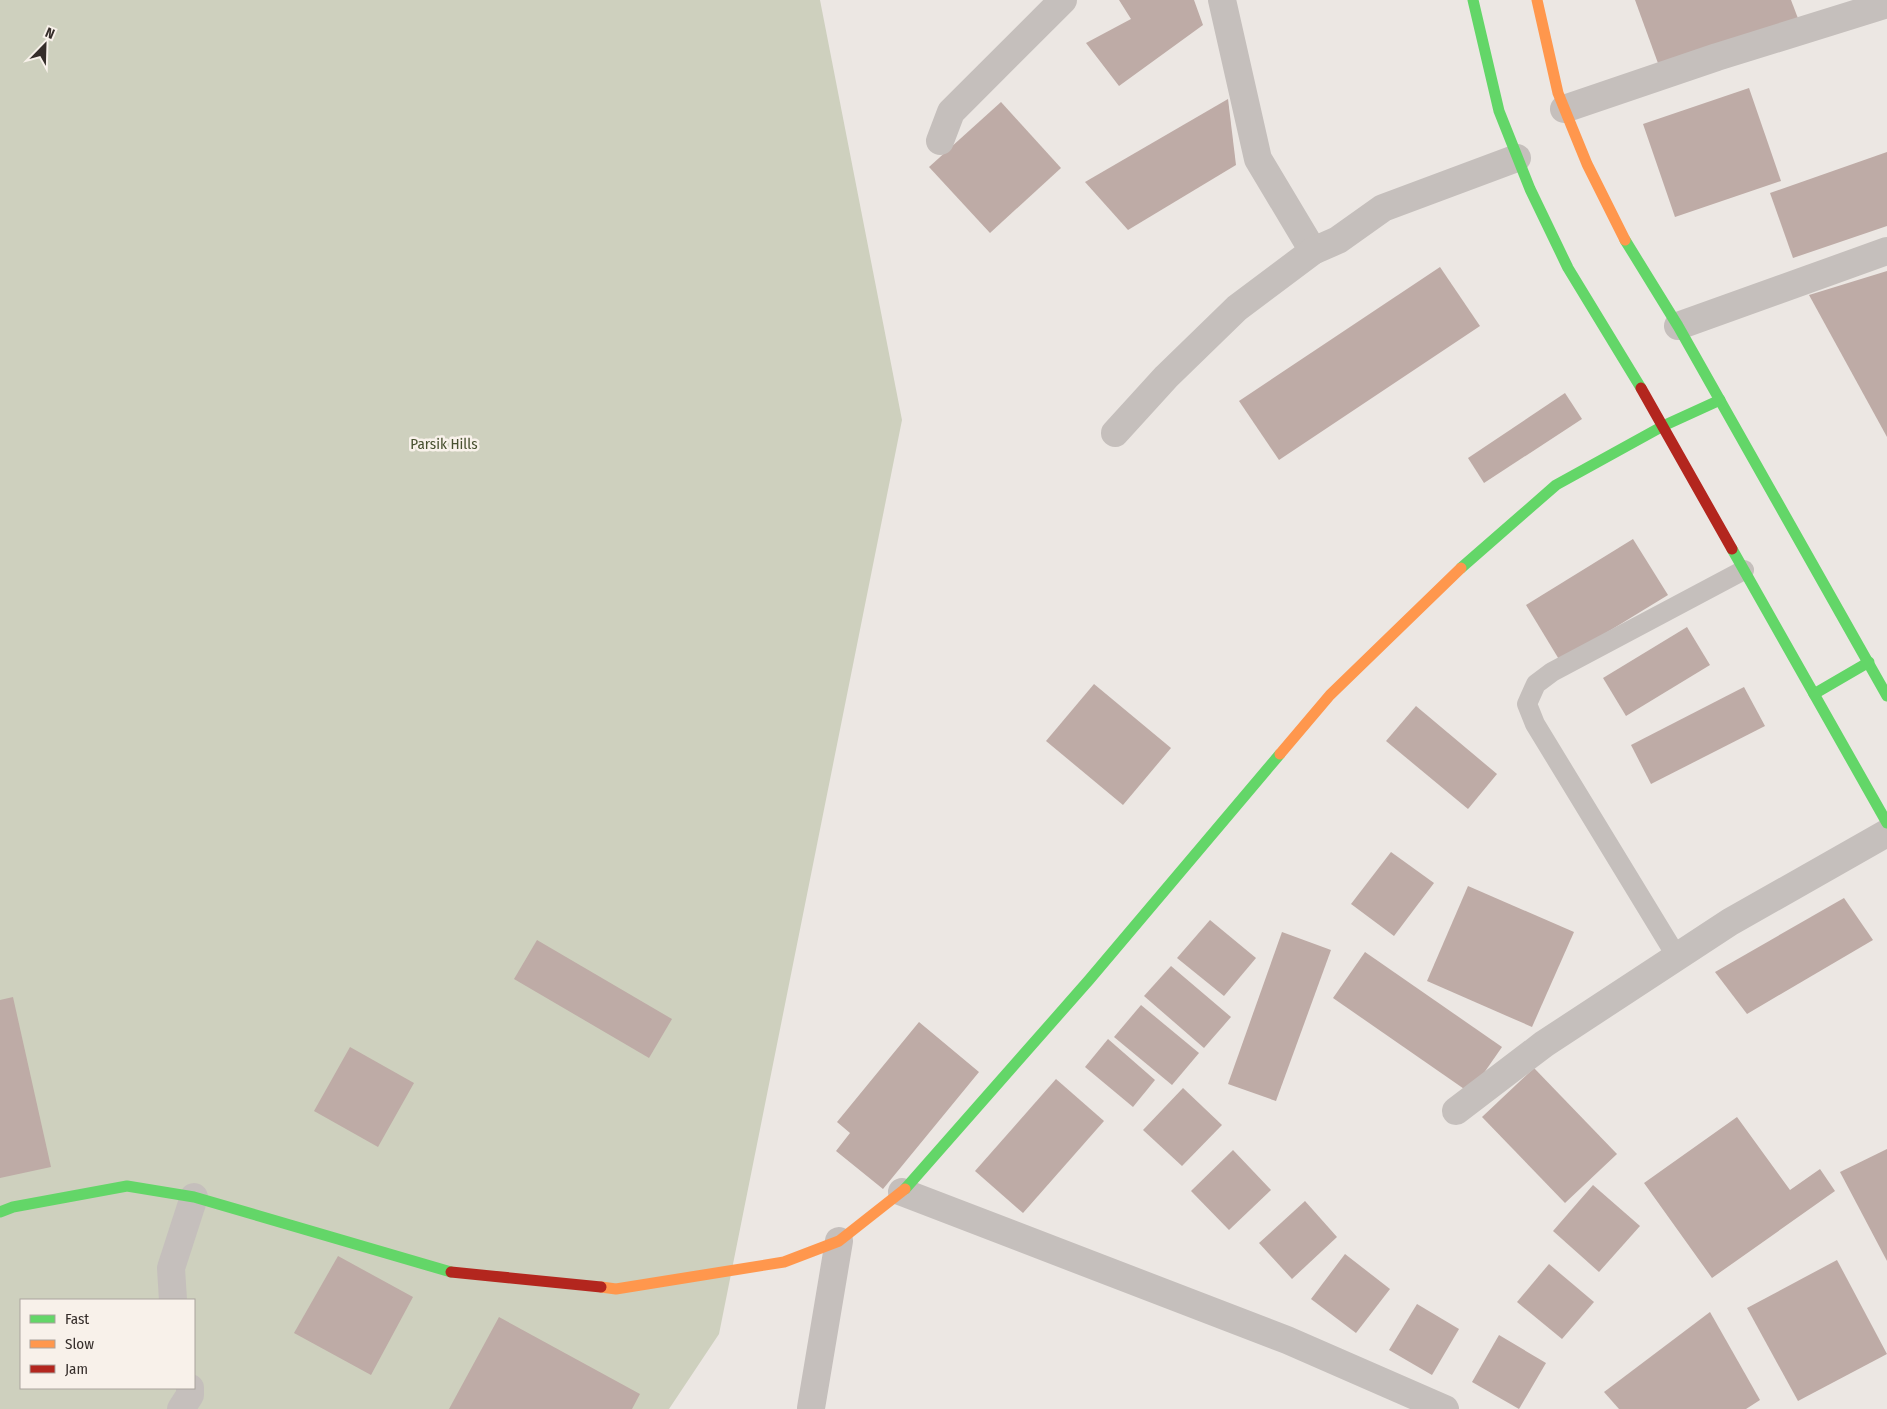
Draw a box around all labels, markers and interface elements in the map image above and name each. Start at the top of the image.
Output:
north arrow [20,20,70,70]
text: N [43,24,57,43]
park label: Parsik Hills [410,435,478,453]
legend [20,1299,195,1389]
text: Fast [65,1310,89,1328]
text: Slow [65,1335,94,1353]
text: Jam [65,1360,88,1378]

